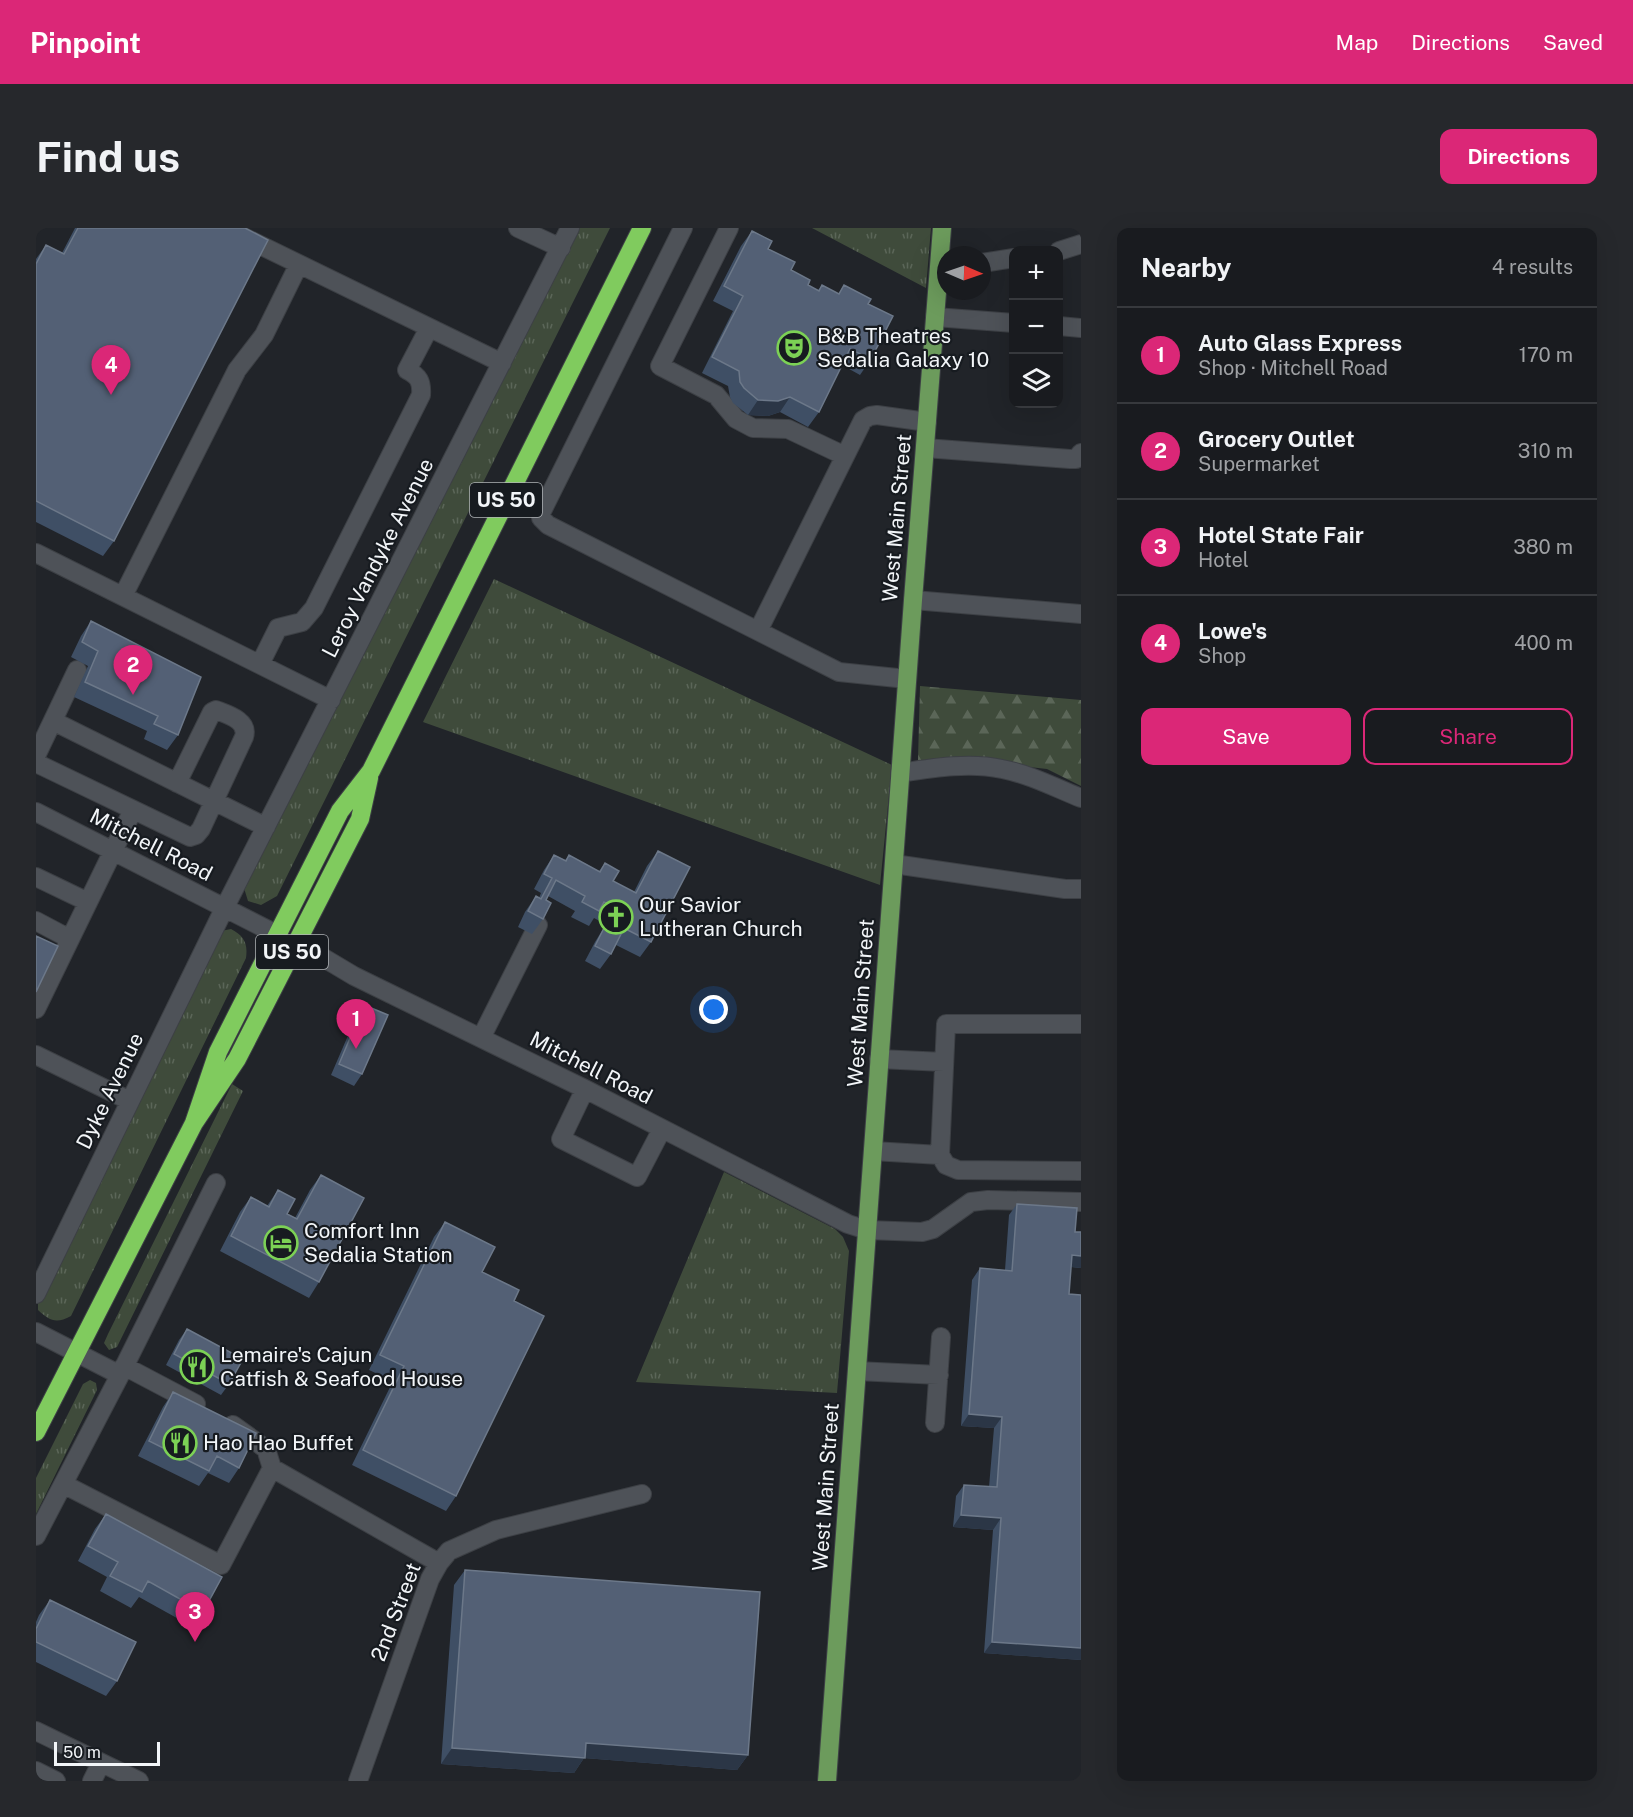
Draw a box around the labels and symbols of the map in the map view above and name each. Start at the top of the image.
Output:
north arrow [937,246,991,300]
place label: B&B Theatres Sedalia Galaxy 10 [817,323,989,372]
theatre icon: B&B Theatres Sedalia Galaxy 10 [776,330,812,366]
pin: 4 [92,346,130,395]
street label: West Main Street [877,433,916,603]
street label: Leroy Vandyke Avenue [316,454,439,662]
road number: US 50 [470,483,542,517]
pin: 2 [114,646,152,695]
street label: Mitchell Road [86,803,217,886]
place label: Our Savior Lutheran Church [639,892,803,941]
church icon: Our Savior Lutheran Church [598,899,634,935]
street label: West Main Street [842,918,879,1088]
road number: US 50 [256,935,328,969]
your location [699,995,728,1024]
pin: 1 [336,1000,376,1049]
street label: Mitchell Road [526,1026,657,1109]
street label: Dyke Avenue [71,1029,148,1153]
place label: Comfort Inn Sedalia Station [304,1218,453,1267]
hotel icon: Comfort Inn Sedalia Station [263,1225,299,1261]
place label: Lemaire's Cajun Catfish & Seafood House [220,1342,463,1391]
restaurant icon: Lemaire's Cajun Catfish & Seafood House [179,1349,215,1385]
street label: West Main Street [807,1402,844,1572]
restaurant icon: Hao Hao Buffet [162,1425,198,1461]
place label: Hao Hao Buffet [203,1430,354,1455]
street label: 2nd Street [365,1559,426,1665]
pin: 3 [176,1592,214,1642]
scale bar [54,1739,160,1766]

